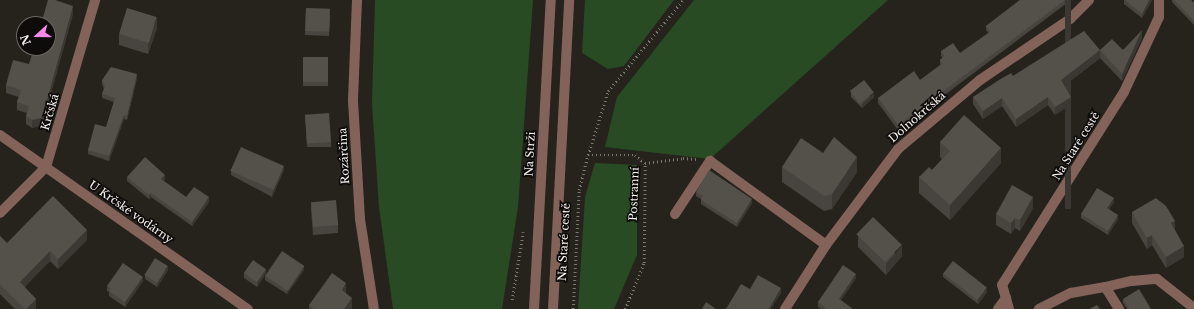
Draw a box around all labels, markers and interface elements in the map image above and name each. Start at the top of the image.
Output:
north arrow [16,16,56,56]
text: N [17,33,34,47]
street label: Dolnokrčská [886,89,948,145]
street label: Krčská [38,92,62,132]
street label: Na Staré cestě [1050,109,1102,183]
street label: Rozárčina [336,128,352,184]
street label: Na Strži [522,131,538,177]
street label: Postranní [626,167,642,221]
street label: U Krčské vodárny [86,178,176,246]
street label: Na Staré cestě [555,203,573,281]

